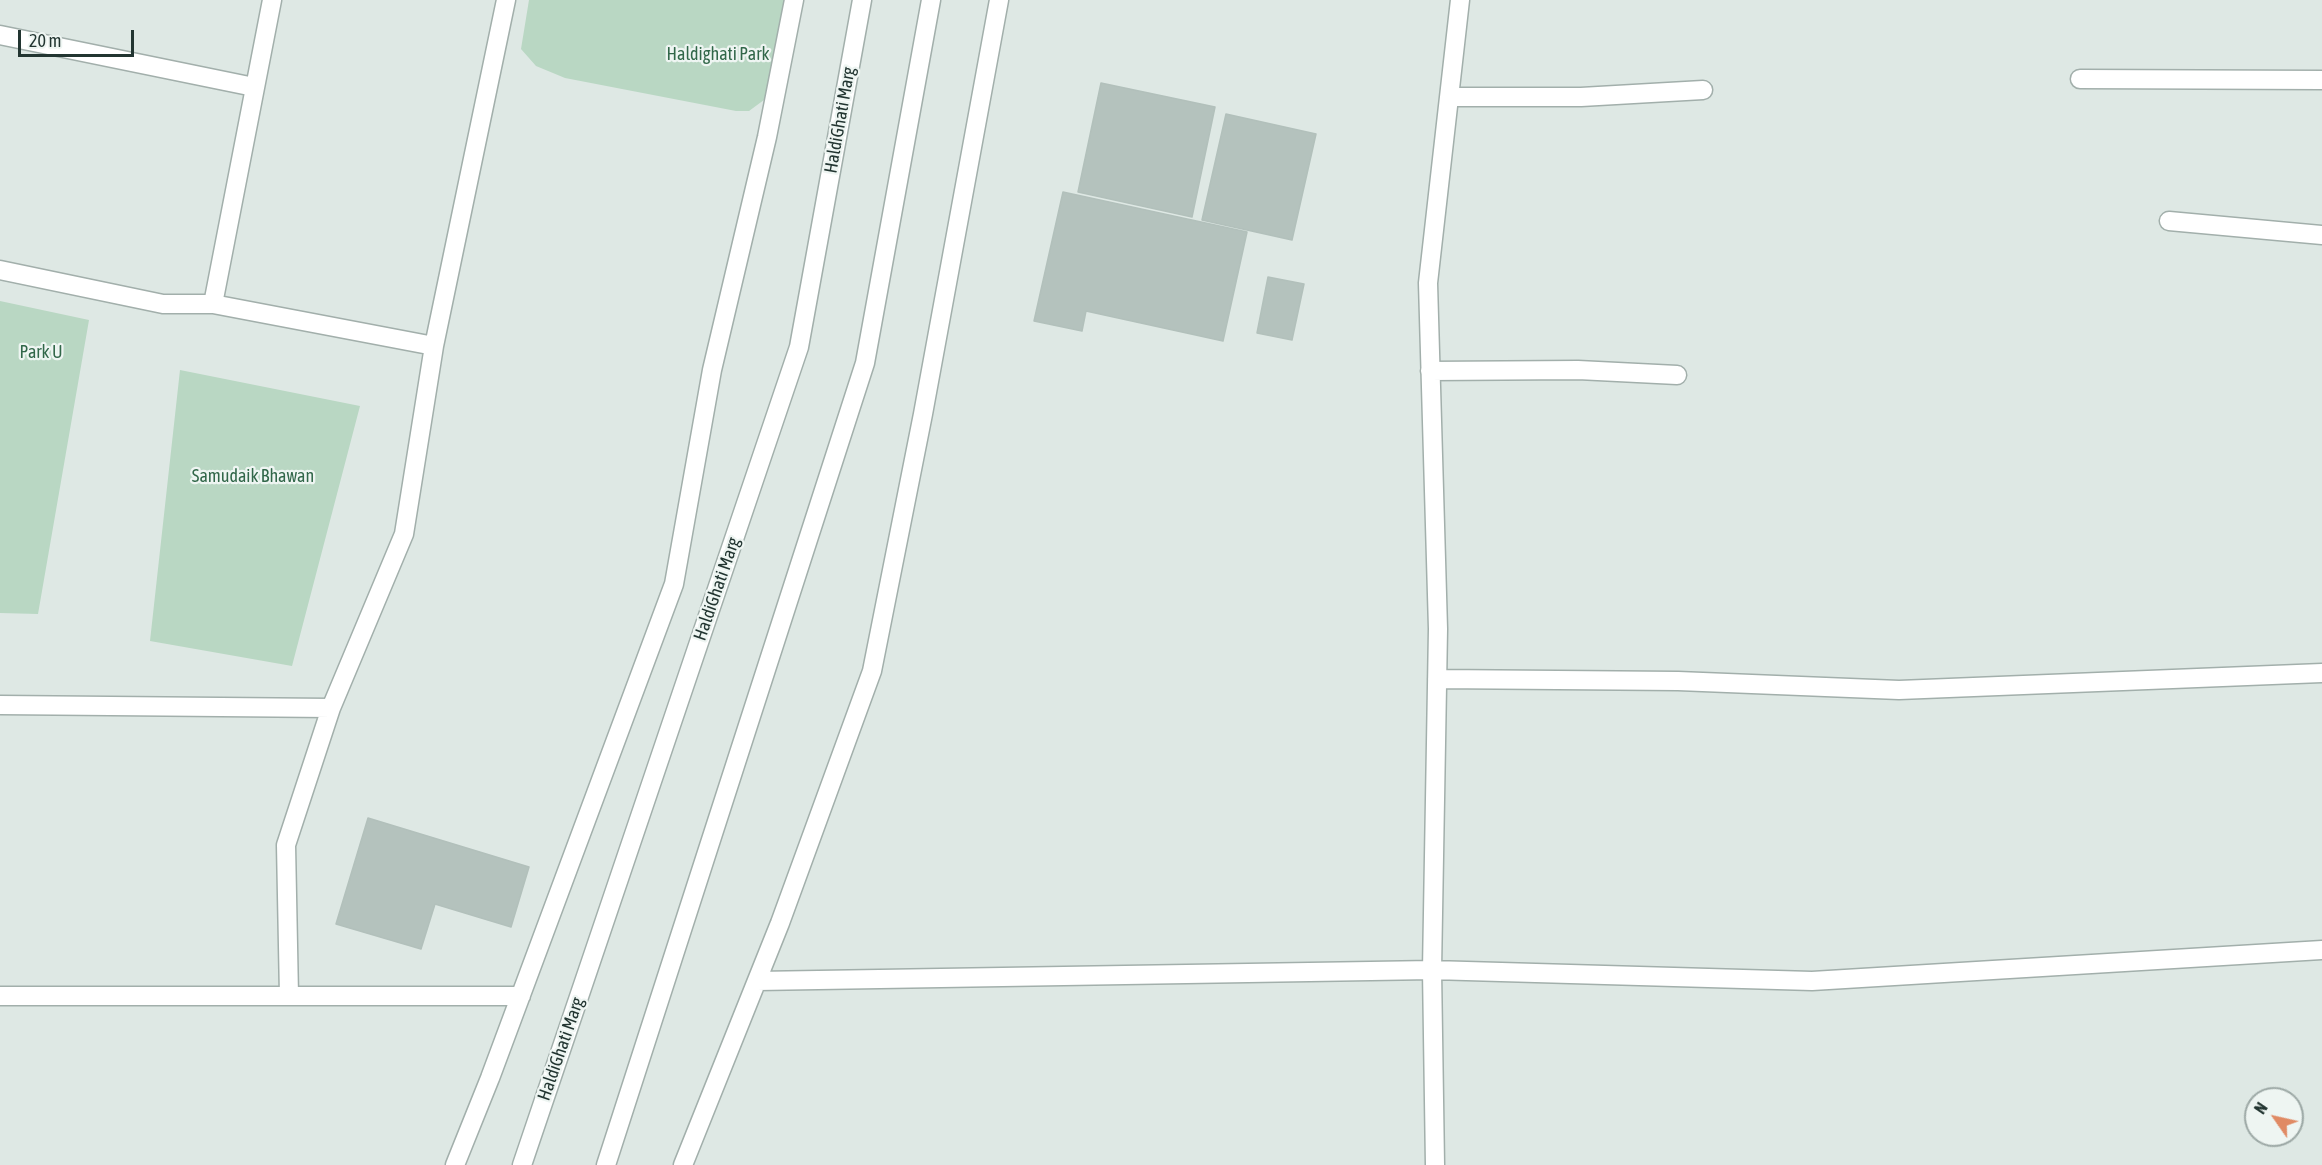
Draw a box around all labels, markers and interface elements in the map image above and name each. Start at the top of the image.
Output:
scale bar [21,18,136,56]
text: 20 m [29,30,61,51]
park label: Haldighati Park [667,43,769,65]
street label: HaldiGhati Marg [820,65,860,175]
park label: Park U [19,341,63,363]
park label: Samudaik Bhawan [192,465,314,487]
street label: HaldiGhati Marg [689,535,745,643]
street label: HaldiGhati Marg [533,995,589,1103]
north arrow [2244,1087,2304,1147]
text: N [2251,1099,2271,1117]

